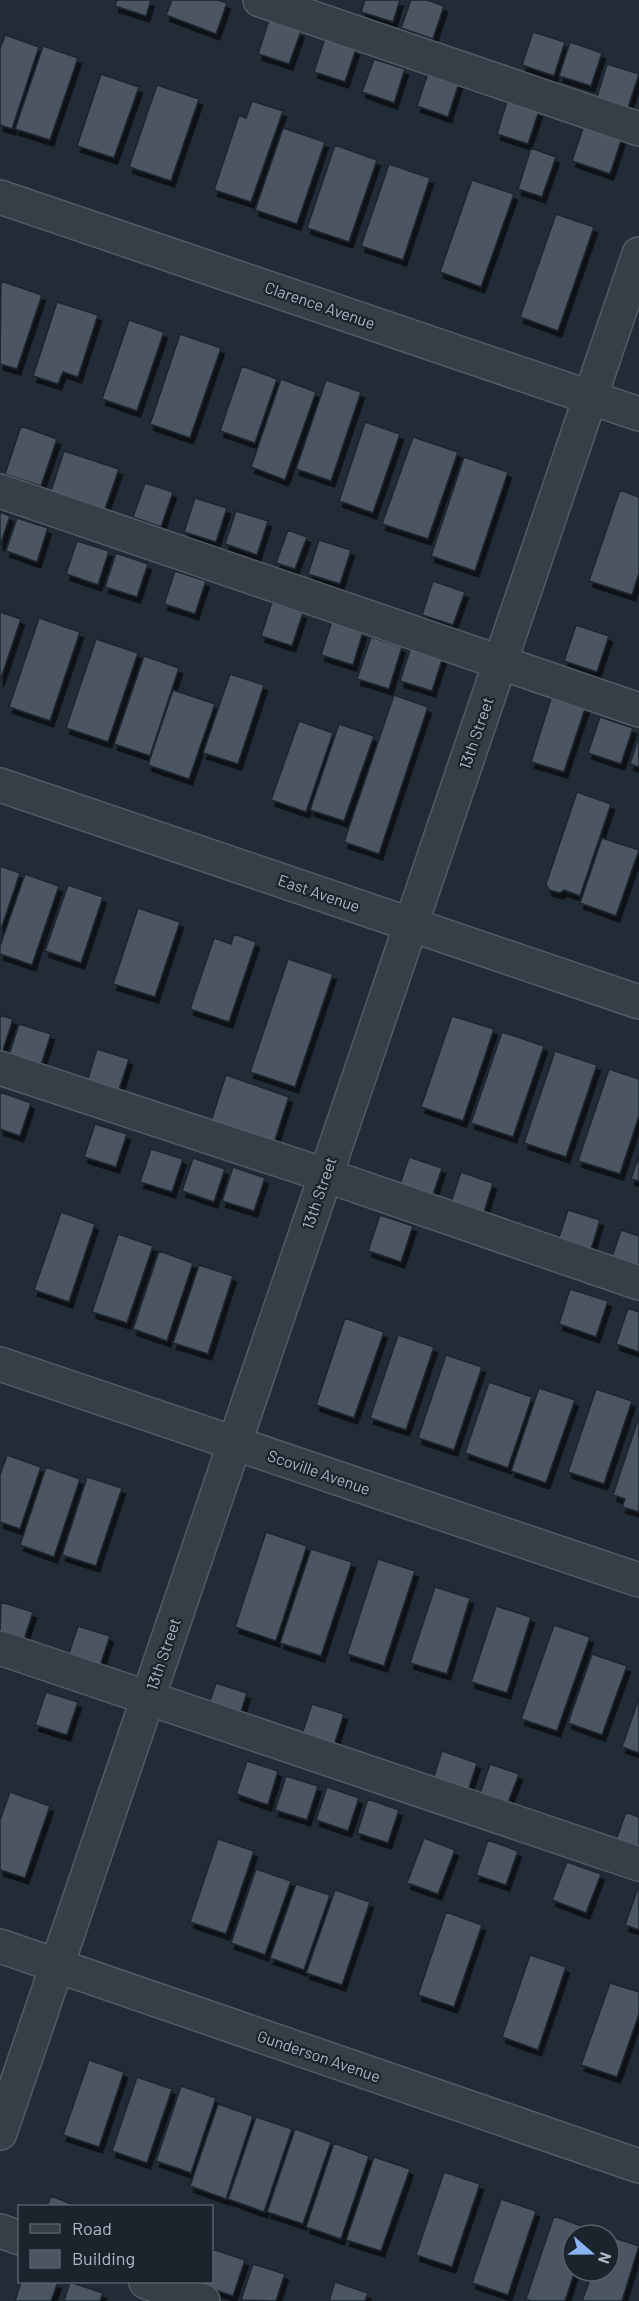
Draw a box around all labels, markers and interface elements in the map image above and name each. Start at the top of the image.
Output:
street label: Clarence Avenue [263,277,378,332]
street label: 13th Street [454,694,497,771]
street label: East Avenue [276,870,363,915]
street label: 13th Street [297,1154,340,1231]
street label: Scoville Avenue [265,1445,373,1498]
street label: 13th Street [141,1615,184,1692]
street label: Gunderson Avenue [255,2026,383,2086]
legend [18,2205,213,2283]
text: Road [72,2217,112,2239]
north arrow [561,2223,621,2283]
text: Building [72,2247,135,2269]
text: N [595,2250,616,2267]

